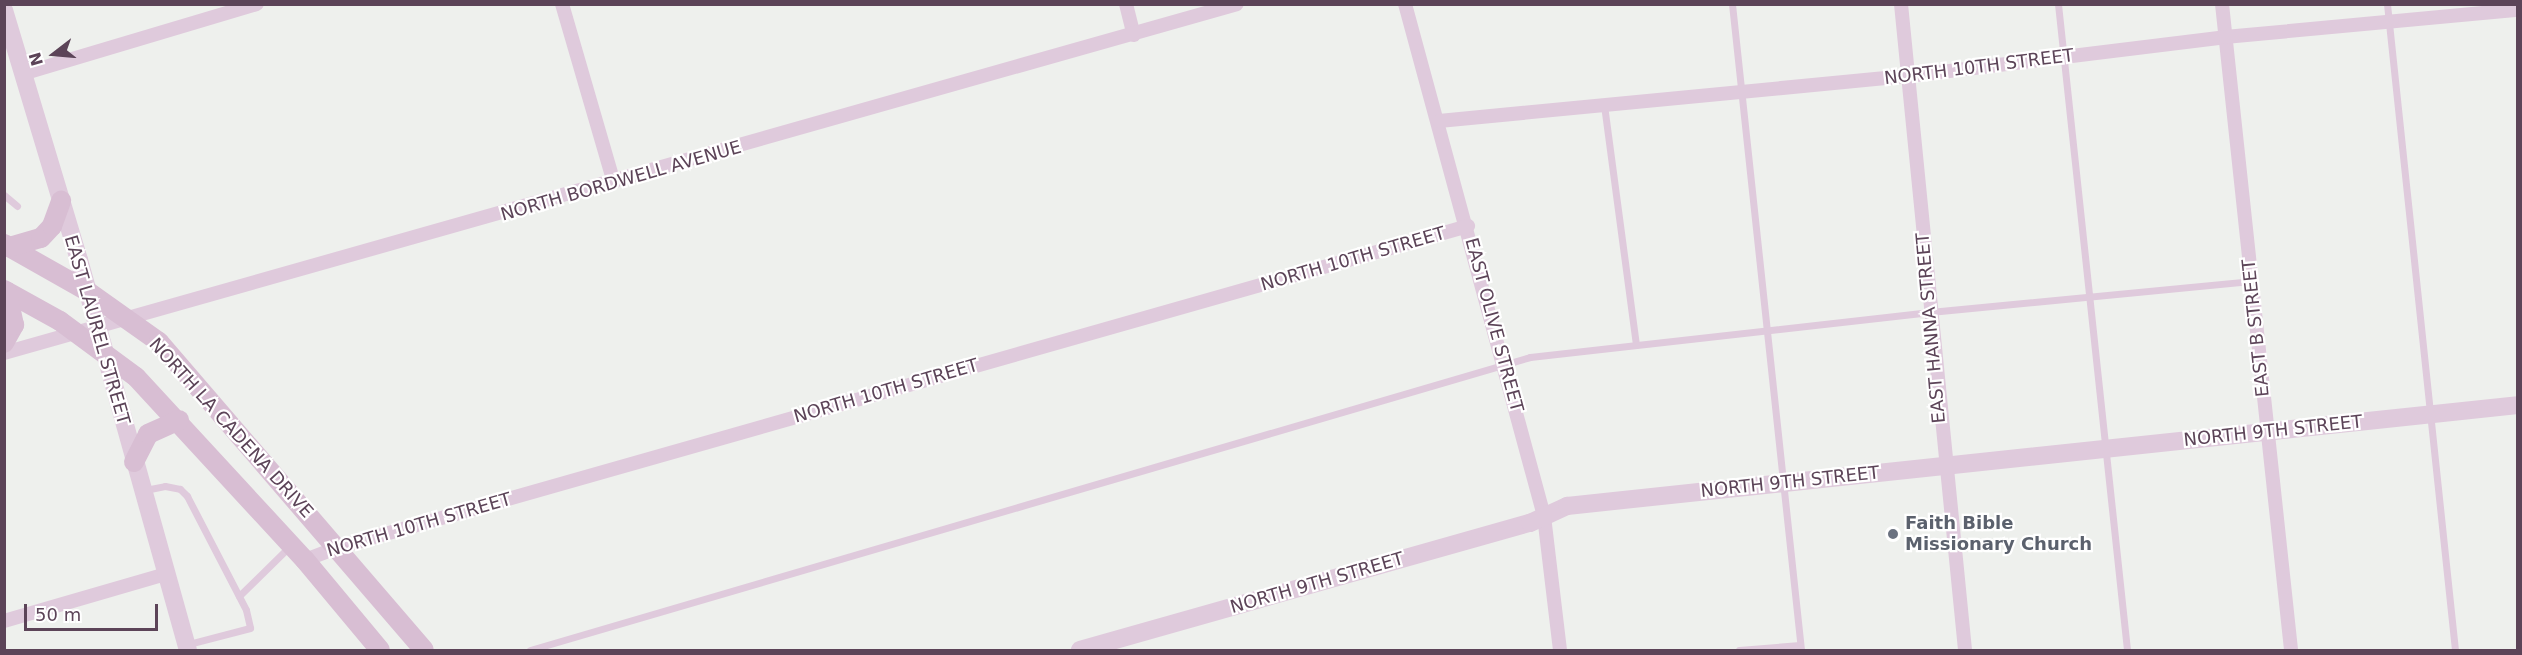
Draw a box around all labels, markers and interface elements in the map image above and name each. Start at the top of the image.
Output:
north arrow [24,24,84,84]
street label: NORTH 10TH STREET [1883,45,2075,89]
text: N [25,50,47,68]
street label: NORTH BORDWELL AVENUE [498,136,744,226]
street label: NORTH 10TH STREET [1258,222,1448,296]
street label: EAST HANNA STREET [1912,232,1950,424]
street label: EAST LAUREL STREET [60,233,134,427]
street label: EAST OLIVE STREET [1460,236,1528,414]
street label: EAST B STREET [2238,258,2274,398]
street label: NORTH LA CADENA DRIVE [145,334,317,522]
street label: NORTH 10TH STREET [791,354,981,428]
street label: NORTH 9TH STREET [2183,411,2363,451]
street label: NORTH 9TH STREET [1700,462,1880,502]
street label: NORTH 10TH STREET [324,488,514,562]
place label: Faith Bible Missionary Church [1905,513,2092,556]
marker: Faith Bible Missionary Church [1886,527,1900,541]
street label: NORTH 9TH STREET [1228,548,1406,618]
scale bar [27,592,160,630]
text: 50 m [35,604,81,625]

